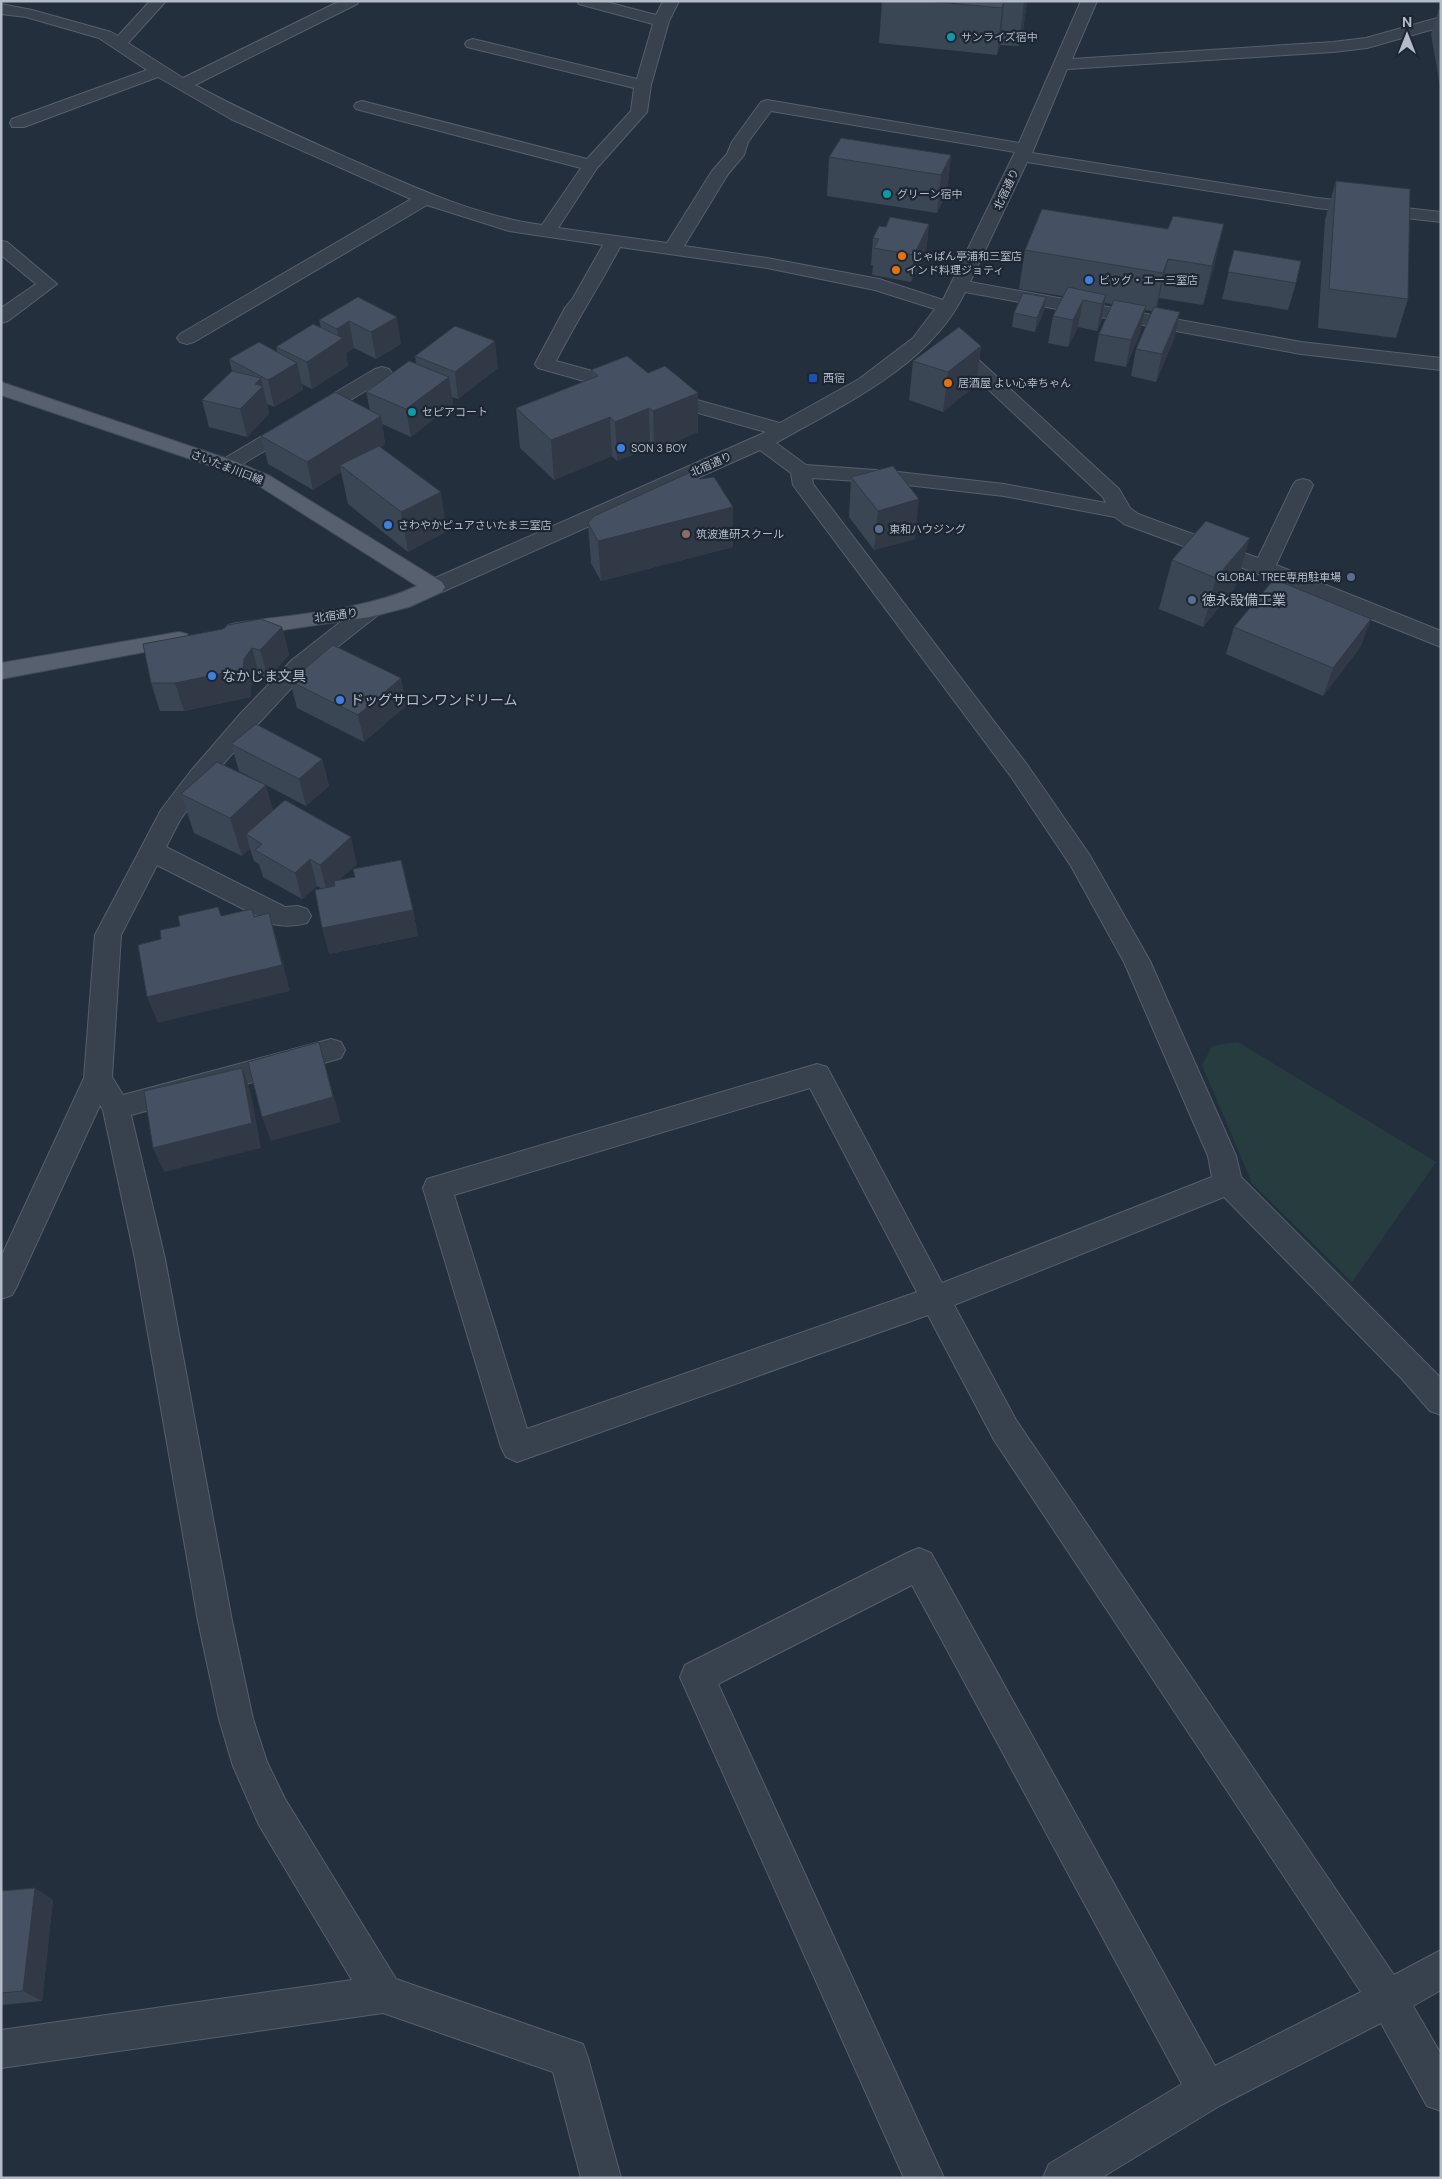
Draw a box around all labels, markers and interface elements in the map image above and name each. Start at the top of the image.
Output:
north arrow [1382,10,1432,60]
text: N [1402,13,1412,31]
place label: サンライズ宿中 [961,30,1038,44]
marker: サンライズ宿中 [945,31,957,43]
street label: 北宿通り [990,166,1022,212]
place label: グリーン宿中 [897,187,962,201]
marker: グリーン宿中 [881,188,893,200]
place label: じゃぱん亭浦和三室店 [912,249,1022,263]
marker: じゃぱん亭浦和三室店 [896,250,908,262]
place label: インド料理ジョティ [906,263,1004,277]
marker: インド料理ジョティ [890,264,902,276]
place label: ビッグ・エー三室店 [1099,273,1198,287]
marker: ビッグ・エー三室店 [1083,274,1095,286]
place label: 西宿 [823,371,845,385]
marker: 西宿 [807,372,819,384]
place label: 居酒屋 よい心幸ちゃん [958,376,1071,390]
marker: 居酒屋 よい心幸ちゃん [942,377,954,389]
place label: セピアコート [422,405,488,419]
marker: セピアコート [406,406,418,418]
place label: SON 3 BOY [631,441,687,455]
marker: SON 3 BOY [615,442,627,454]
street label: さいたま川口線 [189,447,265,487]
street label: 北宿通り [688,449,734,479]
place label: さわやかピュアさいたま三室店 [398,518,551,532]
marker: さわやかピュアさいたま三室店 [382,519,394,531]
place label: 東和ハウジング [889,522,966,536]
marker: 東和ハウジング [873,523,885,535]
place label: 筑波進研スクール [696,527,784,541]
marker: 筑波進研スクール [680,528,692,540]
place label: GLOBAL TREE専用駐車場 [1216,570,1341,584]
marker: GLOBAL TREE専用駐車場 [1345,571,1357,583]
place label: 徳永設備工業 [1202,591,1286,609]
marker: 徳永設備工業 [1186,594,1198,606]
street label: 北宿通り [313,605,359,625]
place label: なかじま文具 [222,667,306,685]
marker: なかじま文具 [206,670,218,682]
place label: ドッグサロンワンドリーム [350,691,518,709]
marker: ドッグサロンワンドリーム [334,694,346,706]

